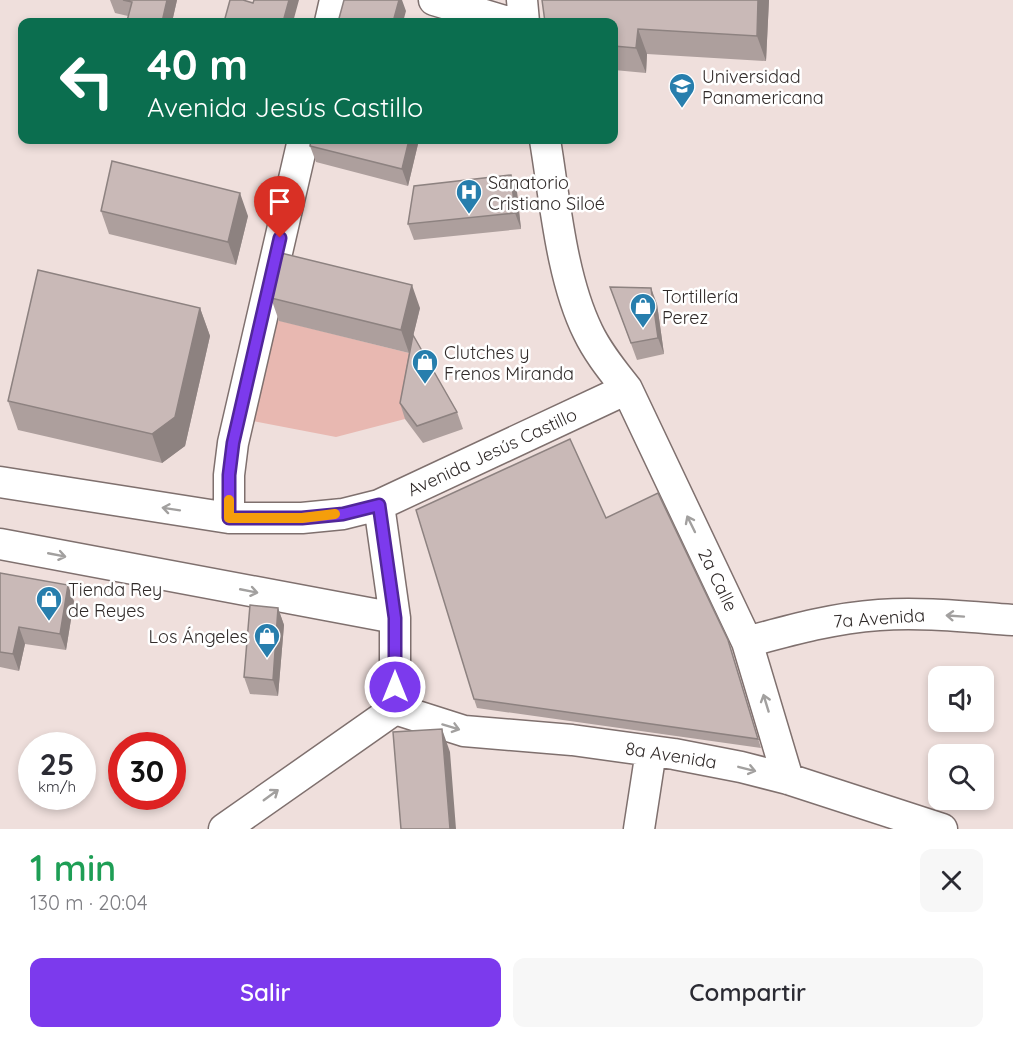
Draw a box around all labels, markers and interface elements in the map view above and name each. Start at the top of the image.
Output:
text: 40 m [147,38,248,91]
icon: left [48,42,126,120]
place label: Universidad Panamericana [702,65,824,109]
school or university icon: Universidad Panamericana [667,71,697,109]
text: Avenida Jesús Castillo [147,90,423,124]
place label: Sanatorio Cristiano Siloé [488,171,605,215]
pin [254,176,305,238]
hospital icon: Sanatorio Cristiano Siloé [454,177,484,215]
icon: arrive [263,185,296,218]
place label: Tortillería Perez [662,285,738,329]
shop icon: Tortillería Perez [628,291,658,329]
place label: Clutches y Frenos Miranda [444,341,574,385]
shop icon: Clutches y Frenos Miranda [410,347,440,385]
street label: Avenida Jesús Castillo [404,403,580,501]
one-way arrow [162,503,181,514]
one-way arrow [684,515,696,533]
street label: 2a Calle [693,545,743,615]
one-way arrow [47,550,67,561]
place label: Tienda Rey de Reyes [68,578,162,622]
shop icon: Tienda Rey de Reyes [34,584,64,622]
one-way arrow [239,586,258,597]
street label: 7a Avenida [832,603,926,633]
one-way arrow [945,610,965,621]
shop icon: Los Ángeles [252,621,282,659]
place label: Los Ángeles [149,625,248,648]
position arrow [363,655,427,719]
map controls [928,666,994,810]
button: sound [928,666,994,732]
one-way arrow [760,694,771,713]
one-way arrow [441,722,460,733]
speed limit sign: 30 [108,732,186,810]
street label: 8a Avenida [624,736,718,774]
button: search [928,744,994,810]
text: 25 [40,745,74,783]
one-way arrow [737,763,756,775]
text: km/h [38,777,76,796]
one-way arrow [263,789,279,801]
text: 1 min [30,845,116,890]
button: close [920,849,983,912]
text: 130 m · 20:04 [30,890,147,915]
button: Salir [30,958,501,1027]
button: Compartir [513,958,983,1027]

